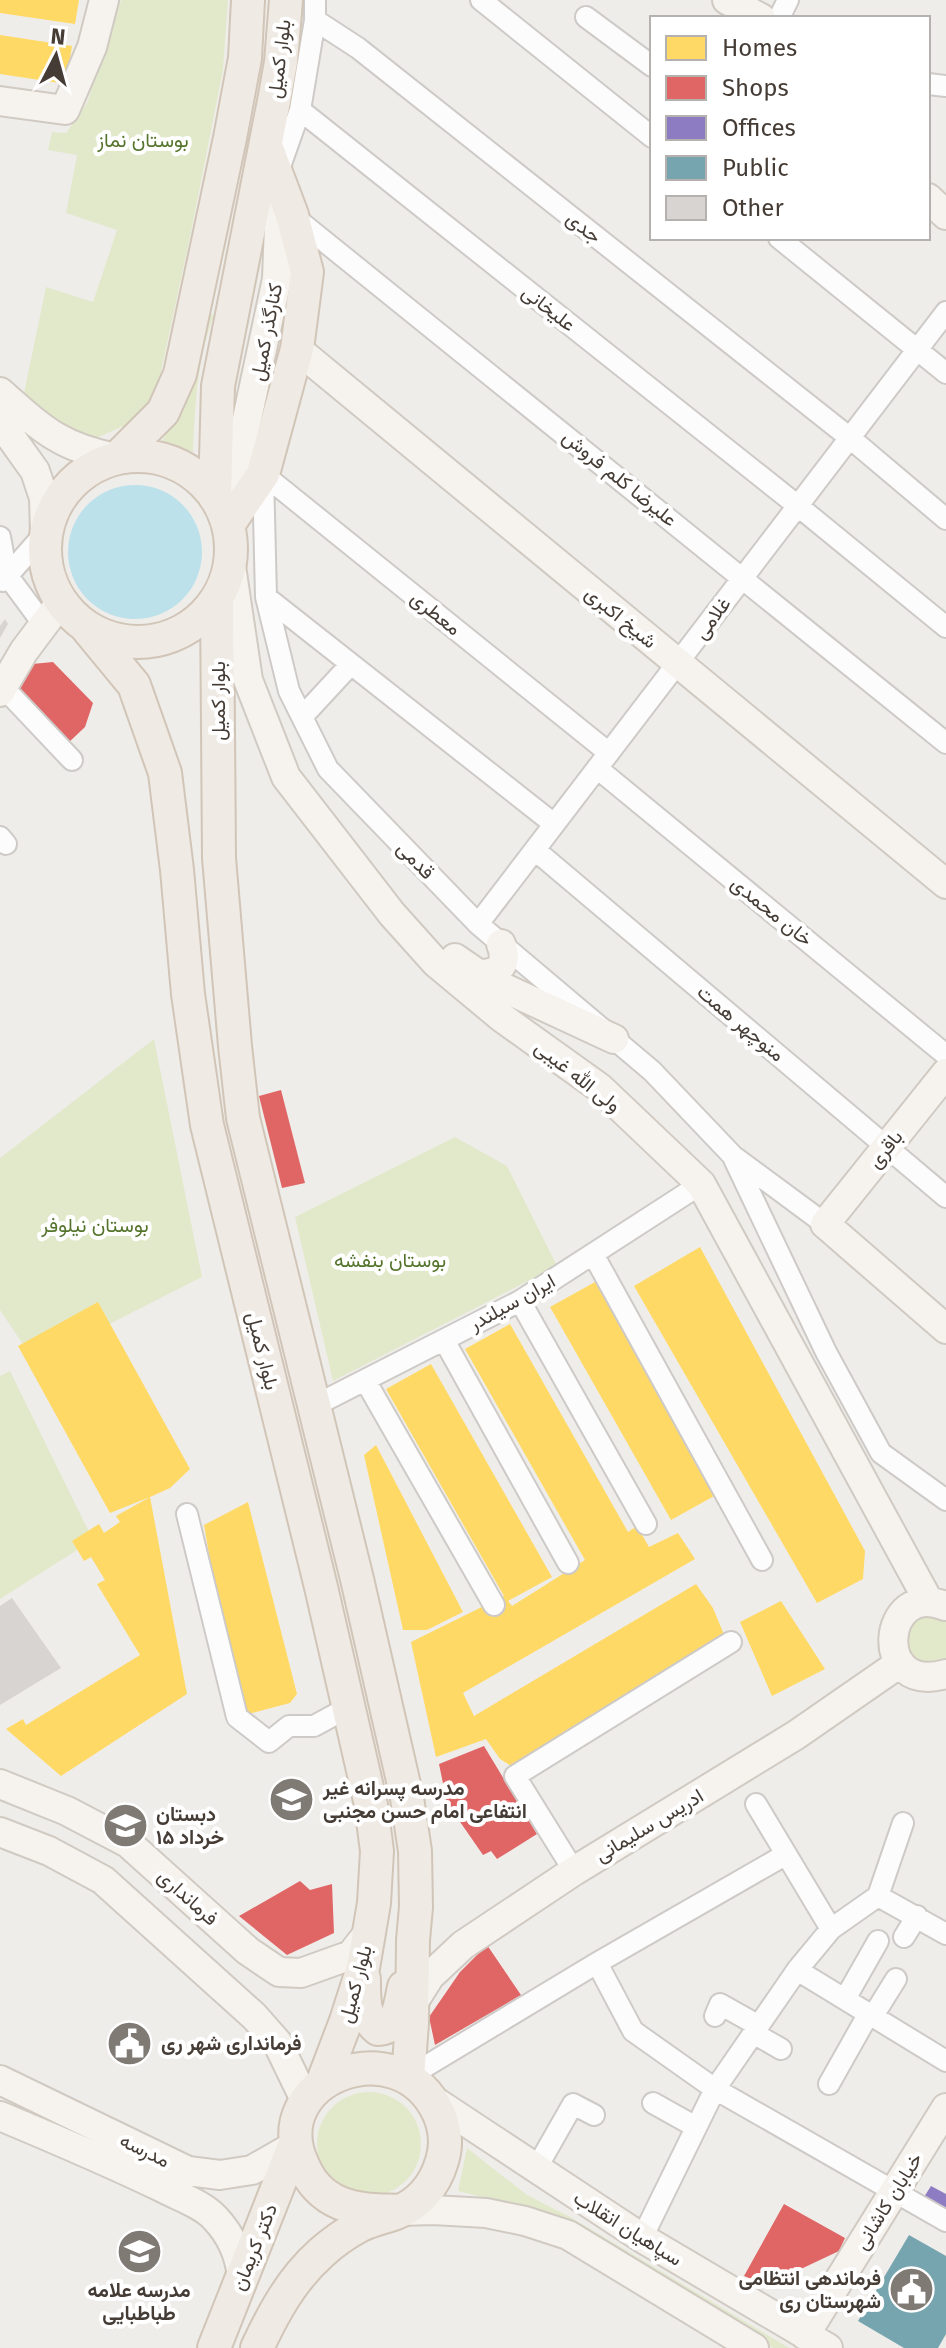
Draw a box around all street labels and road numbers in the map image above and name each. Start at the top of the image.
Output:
street label: بلوار کمیل [262,18,297,100]
street label: جدی [562,206,606,248]
street label: علیخانی [517,280,581,336]
street label: کنارگذر کمیل [245,281,288,383]
street label: علیرضا کلم فروش [557,424,682,532]
street label: شیخ اکبری [579,581,662,655]
street label: معطری [405,586,466,641]
street label: غلامی [688,592,736,644]
street label: بلوار کمیل [206,661,231,741]
street label: قدمی [392,836,440,884]
street label: خان محمدی [726,871,818,951]
street label: منوچهر همت [691,980,790,1068]
street label: ولی الله غیبی [529,1035,626,1118]
street label: باقری [862,1125,908,1174]
street label: ایران سیلندر [464,1268,560,1337]
street label: بلوار کمیل [241,1309,284,1393]
street label: ادریس سلیمانی [590,1783,708,1868]
street label: فرمانداری [152,1864,223,1931]
street label: بلوار کمیل [333,1942,378,2026]
street label: مدرسه [116,2128,174,2173]
street label: خیابان کاشانی [849,2148,927,2254]
street label: سپاهیان انقلاب [568,2185,687,2273]
street label: دکتر کریمان [226,2200,283,2294]

